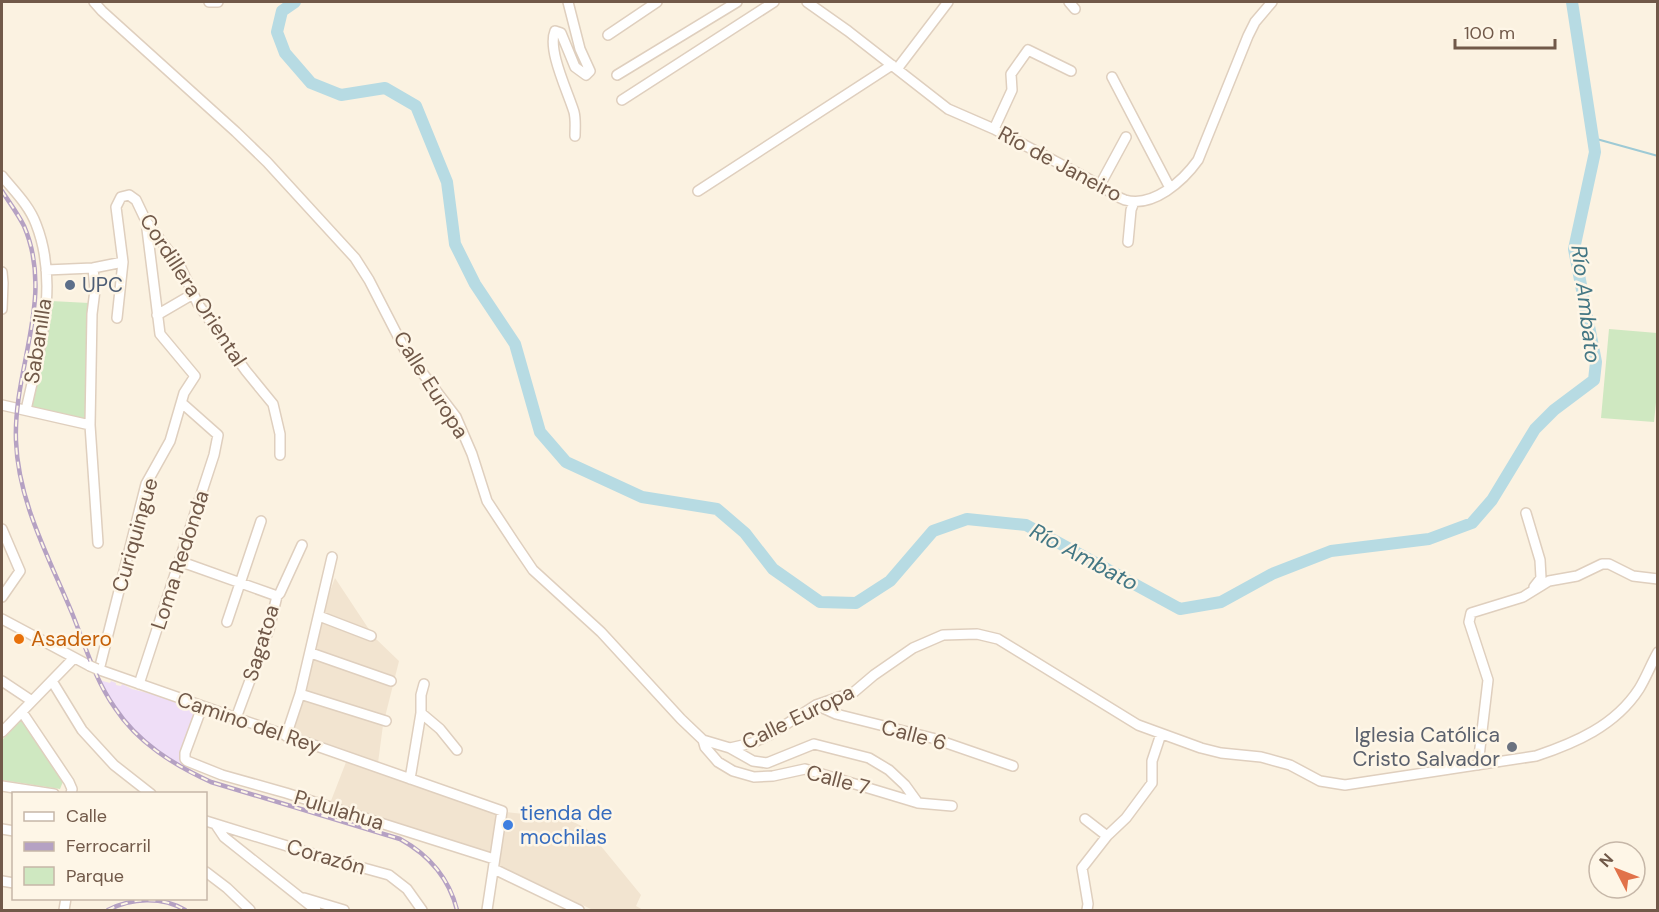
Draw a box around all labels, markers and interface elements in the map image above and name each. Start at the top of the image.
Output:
scale bar [1455,12,1556,50]
text: 100 m [1464,21,1515,45]
street label: Río de Janeiro [993,120,1127,208]
street label: Cordillera Oriental [133,208,253,372]
water label: Río Ambato [1564,243,1608,365]
place label: UPC [82,271,123,299]
marker: UPC [63,278,77,292]
street label: Sabanilla [17,296,59,386]
street label: Calle Europa [387,326,475,444]
street label: Curiquingue [105,474,165,596]
street label: Loma Redonda [144,487,216,633]
water label: Río Ambato [1025,516,1143,598]
street label: Sagatoa [236,601,286,685]
place label: Asadero [31,625,112,653]
marker: Asadero [12,632,26,646]
street label: Calle Europa [737,678,859,756]
street label: Camino del Rey [173,685,325,761]
street label: Calle 6 [878,713,950,757]
place label: Iglesia Católica Cristo Salvador [1352,721,1500,773]
marker: Iglesia Católica Cristo Salvador [1505,740,1519,754]
street label: Calle 7 [803,758,873,802]
street label: Pululahua [291,783,387,837]
legend [12,792,207,900]
place label: tienda de mochilas [520,799,613,851]
text: Calle [66,804,107,828]
marker: tienda de mochilas [501,818,515,832]
street label: Corazón [283,832,369,882]
text: Ferrocarril [66,834,151,858]
north arrow [1587,840,1647,900]
text: N [1595,849,1618,872]
text: Parque [66,864,124,888]

